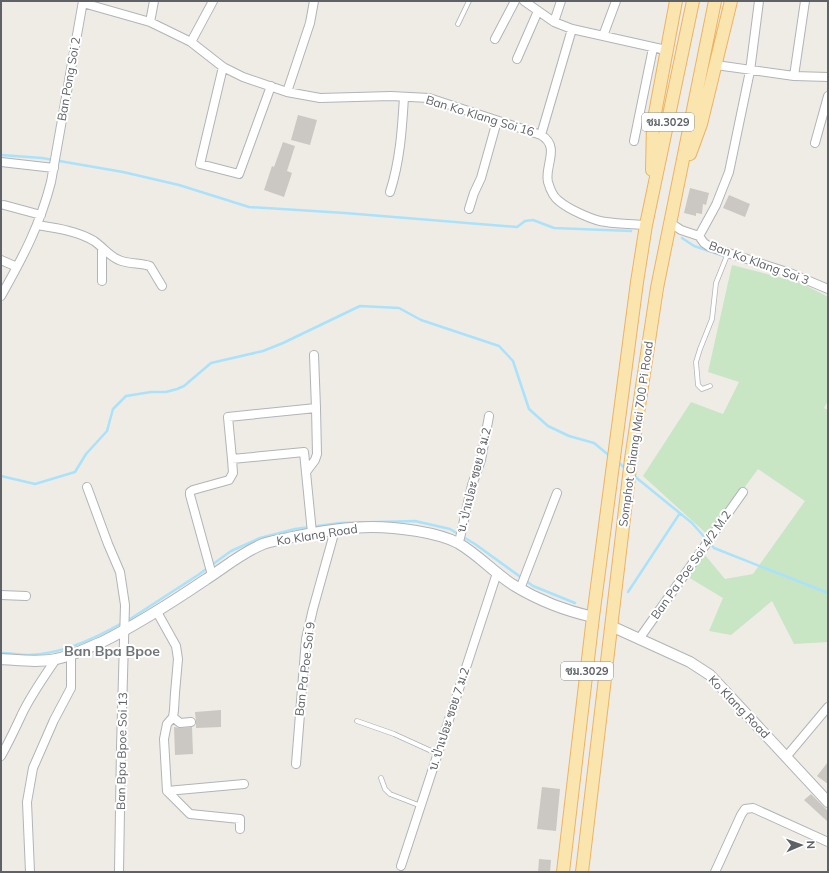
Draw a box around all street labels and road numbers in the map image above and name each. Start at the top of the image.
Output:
street label: Ban Pong Soi 2 [54,36,83,122]
street label: Ban Ko Klang Soi 16 [424,92,536,139]
road number: ชม.3029 [642,113,694,131]
street label: Ban Ko Klang Soi 3 [707,237,811,288]
street label: Somphot Chiang Mai 700 Pi Road [615,340,656,528]
street label: บ. ป่าเปอะ ซอย 8 ม.2 [453,426,494,534]
street label: Ban Pa Poe Soi 4/2 M.2 [647,508,734,622]
street label: Ko Klang Road [275,521,359,548]
street label: Ban Pa Poe Soi 9 [291,621,318,717]
road number: ชม.3029 [561,662,613,680]
street label: บ. ป่าเปอะ ซอย 7 ม.2 [425,665,472,772]
street label: Ko Klang Road [705,672,773,741]
street label: Ban Bpa Bpoe Soi 13 [113,692,130,810]

